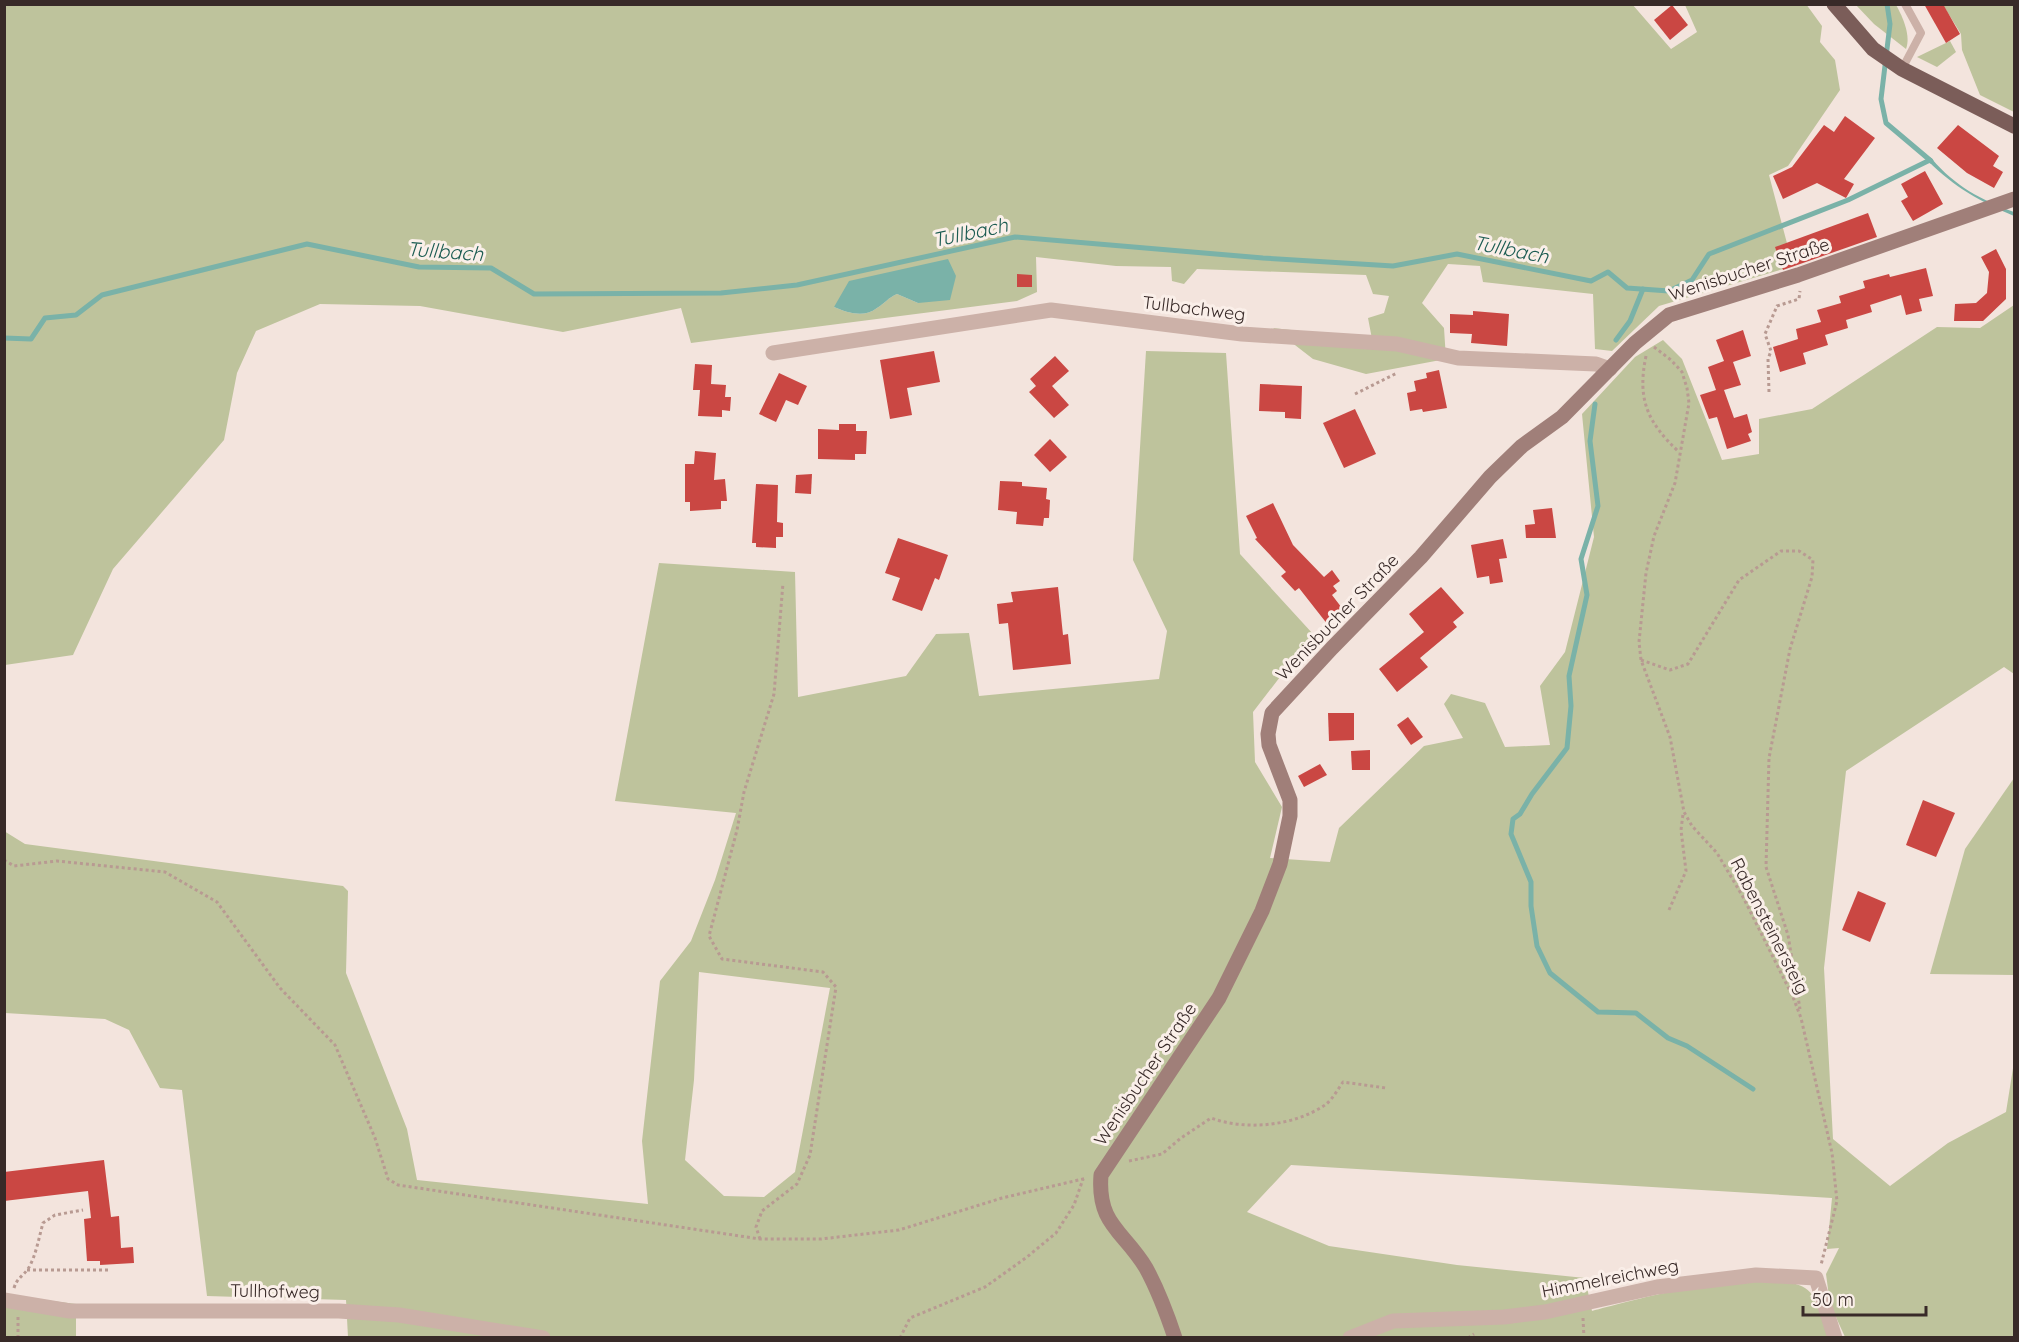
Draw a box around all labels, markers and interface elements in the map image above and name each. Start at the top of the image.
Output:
water label: Tullbach [930,212,1010,252]
water label: Tullbach [1471,229,1551,269]
street label: Wenisbucher Straße [1666,232,1832,306]
water label: Tullbach [406,236,485,266]
street label: Tullbachweg [1141,290,1247,326]
street label: Wenisbucher Straße [1271,549,1403,685]
street label: Rabensteinersteig [1726,854,1814,998]
street label: Wenisbucher Straße [1089,998,1201,1150]
street label: Himmelreichweg [1540,1253,1680,1303]
street label: Tullhofweg [230,1279,320,1303]
scale bar [1803,1279,1926,1317]
text: 50 m [1812,1288,1854,1311]

